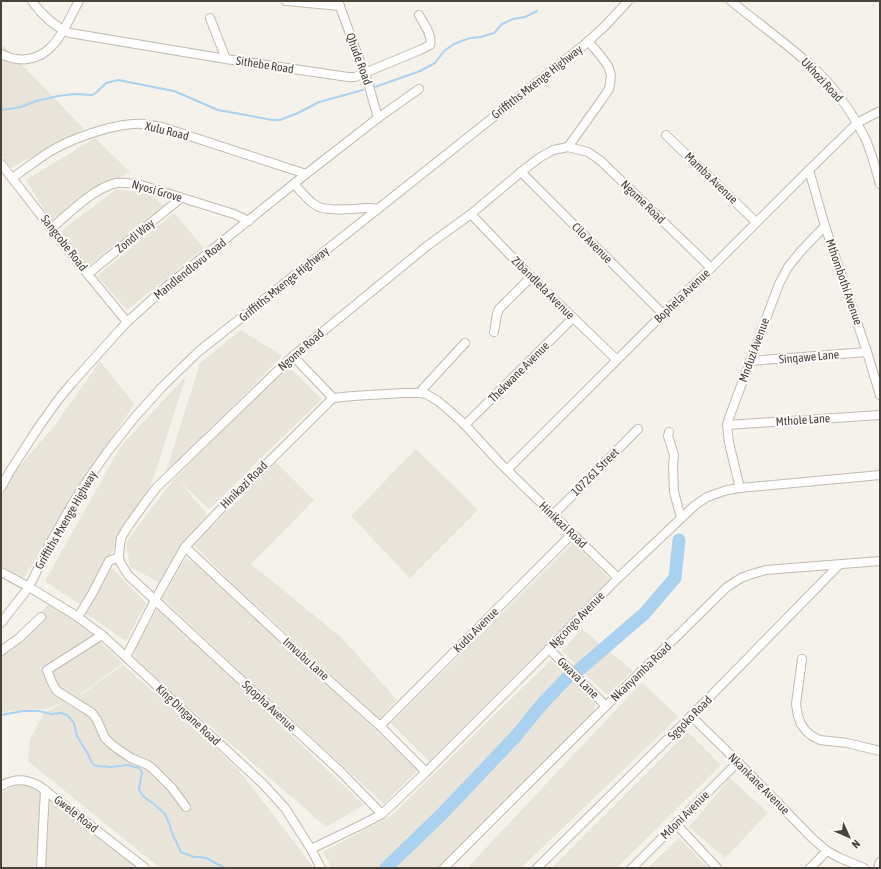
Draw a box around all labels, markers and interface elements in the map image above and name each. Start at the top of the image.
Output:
street label: Qhude Road [343,31,375,87]
street label: Griffiths Mxenge Highway [489,42,585,122]
street label: Sithebe Road [235,54,295,76]
street label: Ukhozi Road [798,55,846,105]
street label: Xulu Road [144,119,190,143]
street label: Mamba Avenue [682,149,740,207]
street label: Nyosi Grove [130,177,184,205]
street label: Ngome Road [618,177,668,227]
street label: Sangcobe Road [38,212,90,274]
street label: Zondi Way [113,216,157,256]
street label: Cilo Avenue [569,220,615,266]
street label: Mandlendlovu Road [151,236,229,302]
street label: Mthombothi Avenue [823,237,865,327]
street label: Griffiths Mxenge Highway [236,243,332,325]
street label: Zibandlela Avenue [509,254,577,322]
street label: Bophela Avenue [651,266,713,326]
street label: Mnduzi Avenue [736,316,772,384]
street label: Ngome Road [275,326,327,374]
street label: Thekwane Avenue [486,339,552,405]
street label: Sinqawe Lane [778,347,840,367]
street label: Mthole Lane [775,411,831,429]
street label: 107261 Street [568,445,622,499]
street label: Hinikazi Road [218,459,270,511]
street label: Griffiths Mxenge Highway [32,468,100,572]
street label: Hinikazi Road [536,499,590,551]
street label: Ngcongo Avenue [546,589,608,651]
street label: Kudu Avenue [451,605,501,655]
street label: Imvubu Lane [280,635,332,683]
street label: Nkanyamba Road [608,640,674,704]
street label: Gwava Lane [554,654,602,702]
street label: Sqopha Avenue [239,678,299,734]
street label: King Dingane Road [153,682,223,748]
street label: Sgqoko Road [665,693,715,743]
street label: Nkankane Avenue [726,751,792,817]
street label: Mdoni Avenue [658,788,712,842]
street label: Gwele Road [51,793,101,835]
north arrow [829,817,869,857]
text: N [850,838,863,851]

